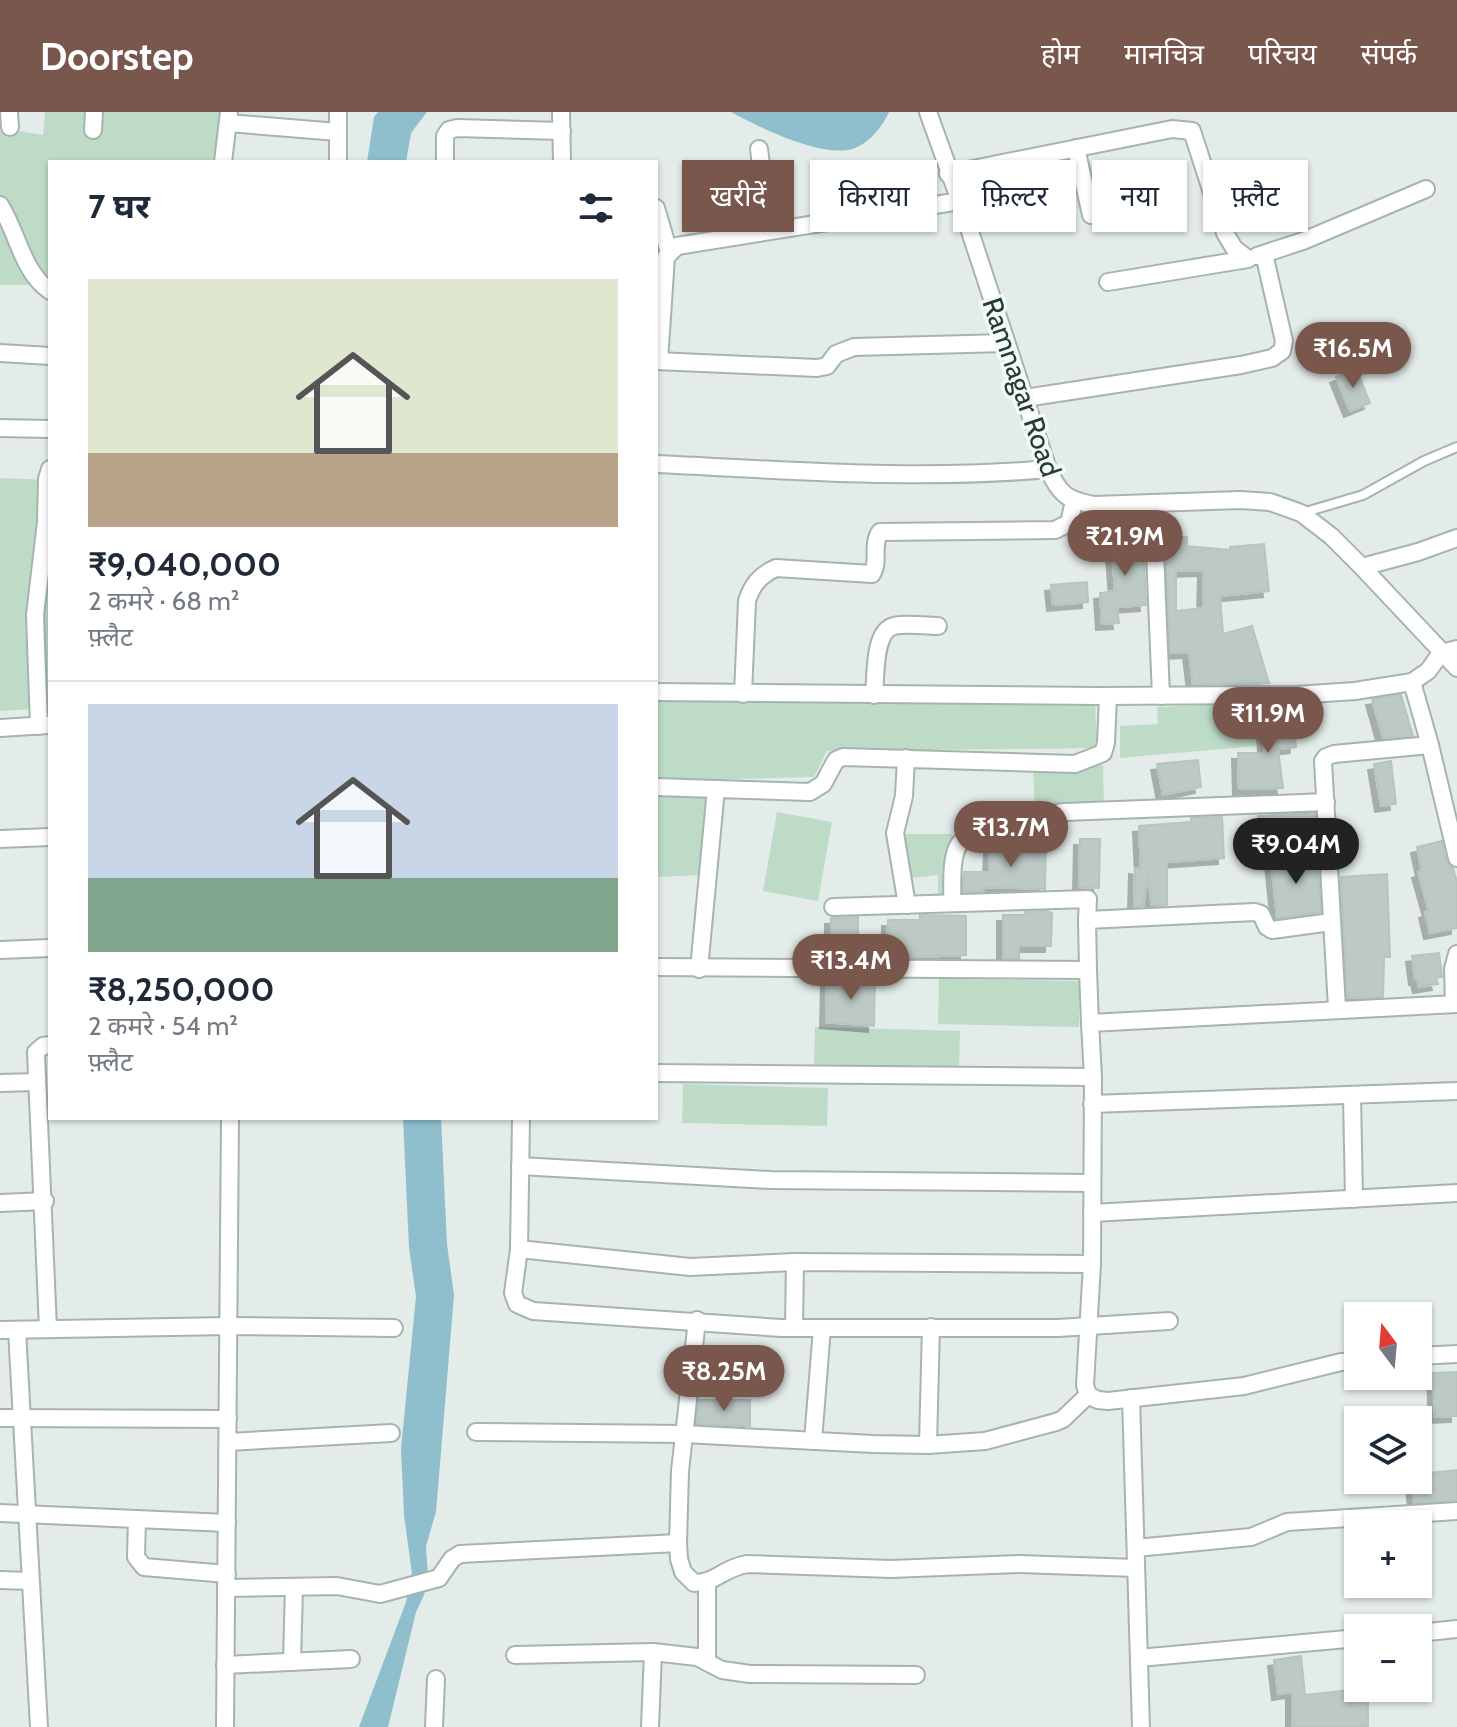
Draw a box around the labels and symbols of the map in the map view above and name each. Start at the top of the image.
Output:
street label: Ramnagar Road [975,293,1069,481]
pin: ₹16.5M [1288,322,1418,390]
pin: ₹21.9M [1060,510,1190,578]
pin: ₹11.9M [1203,687,1333,755]
pin: ₹13.7M [946,801,1076,869]
pin: ₹9.04M [1231,818,1361,886]
pin: ₹13.4M [786,934,916,1002]
north arrow [1344,1302,1432,1390]
pin: ₹8.25M [659,1345,789,1413]

